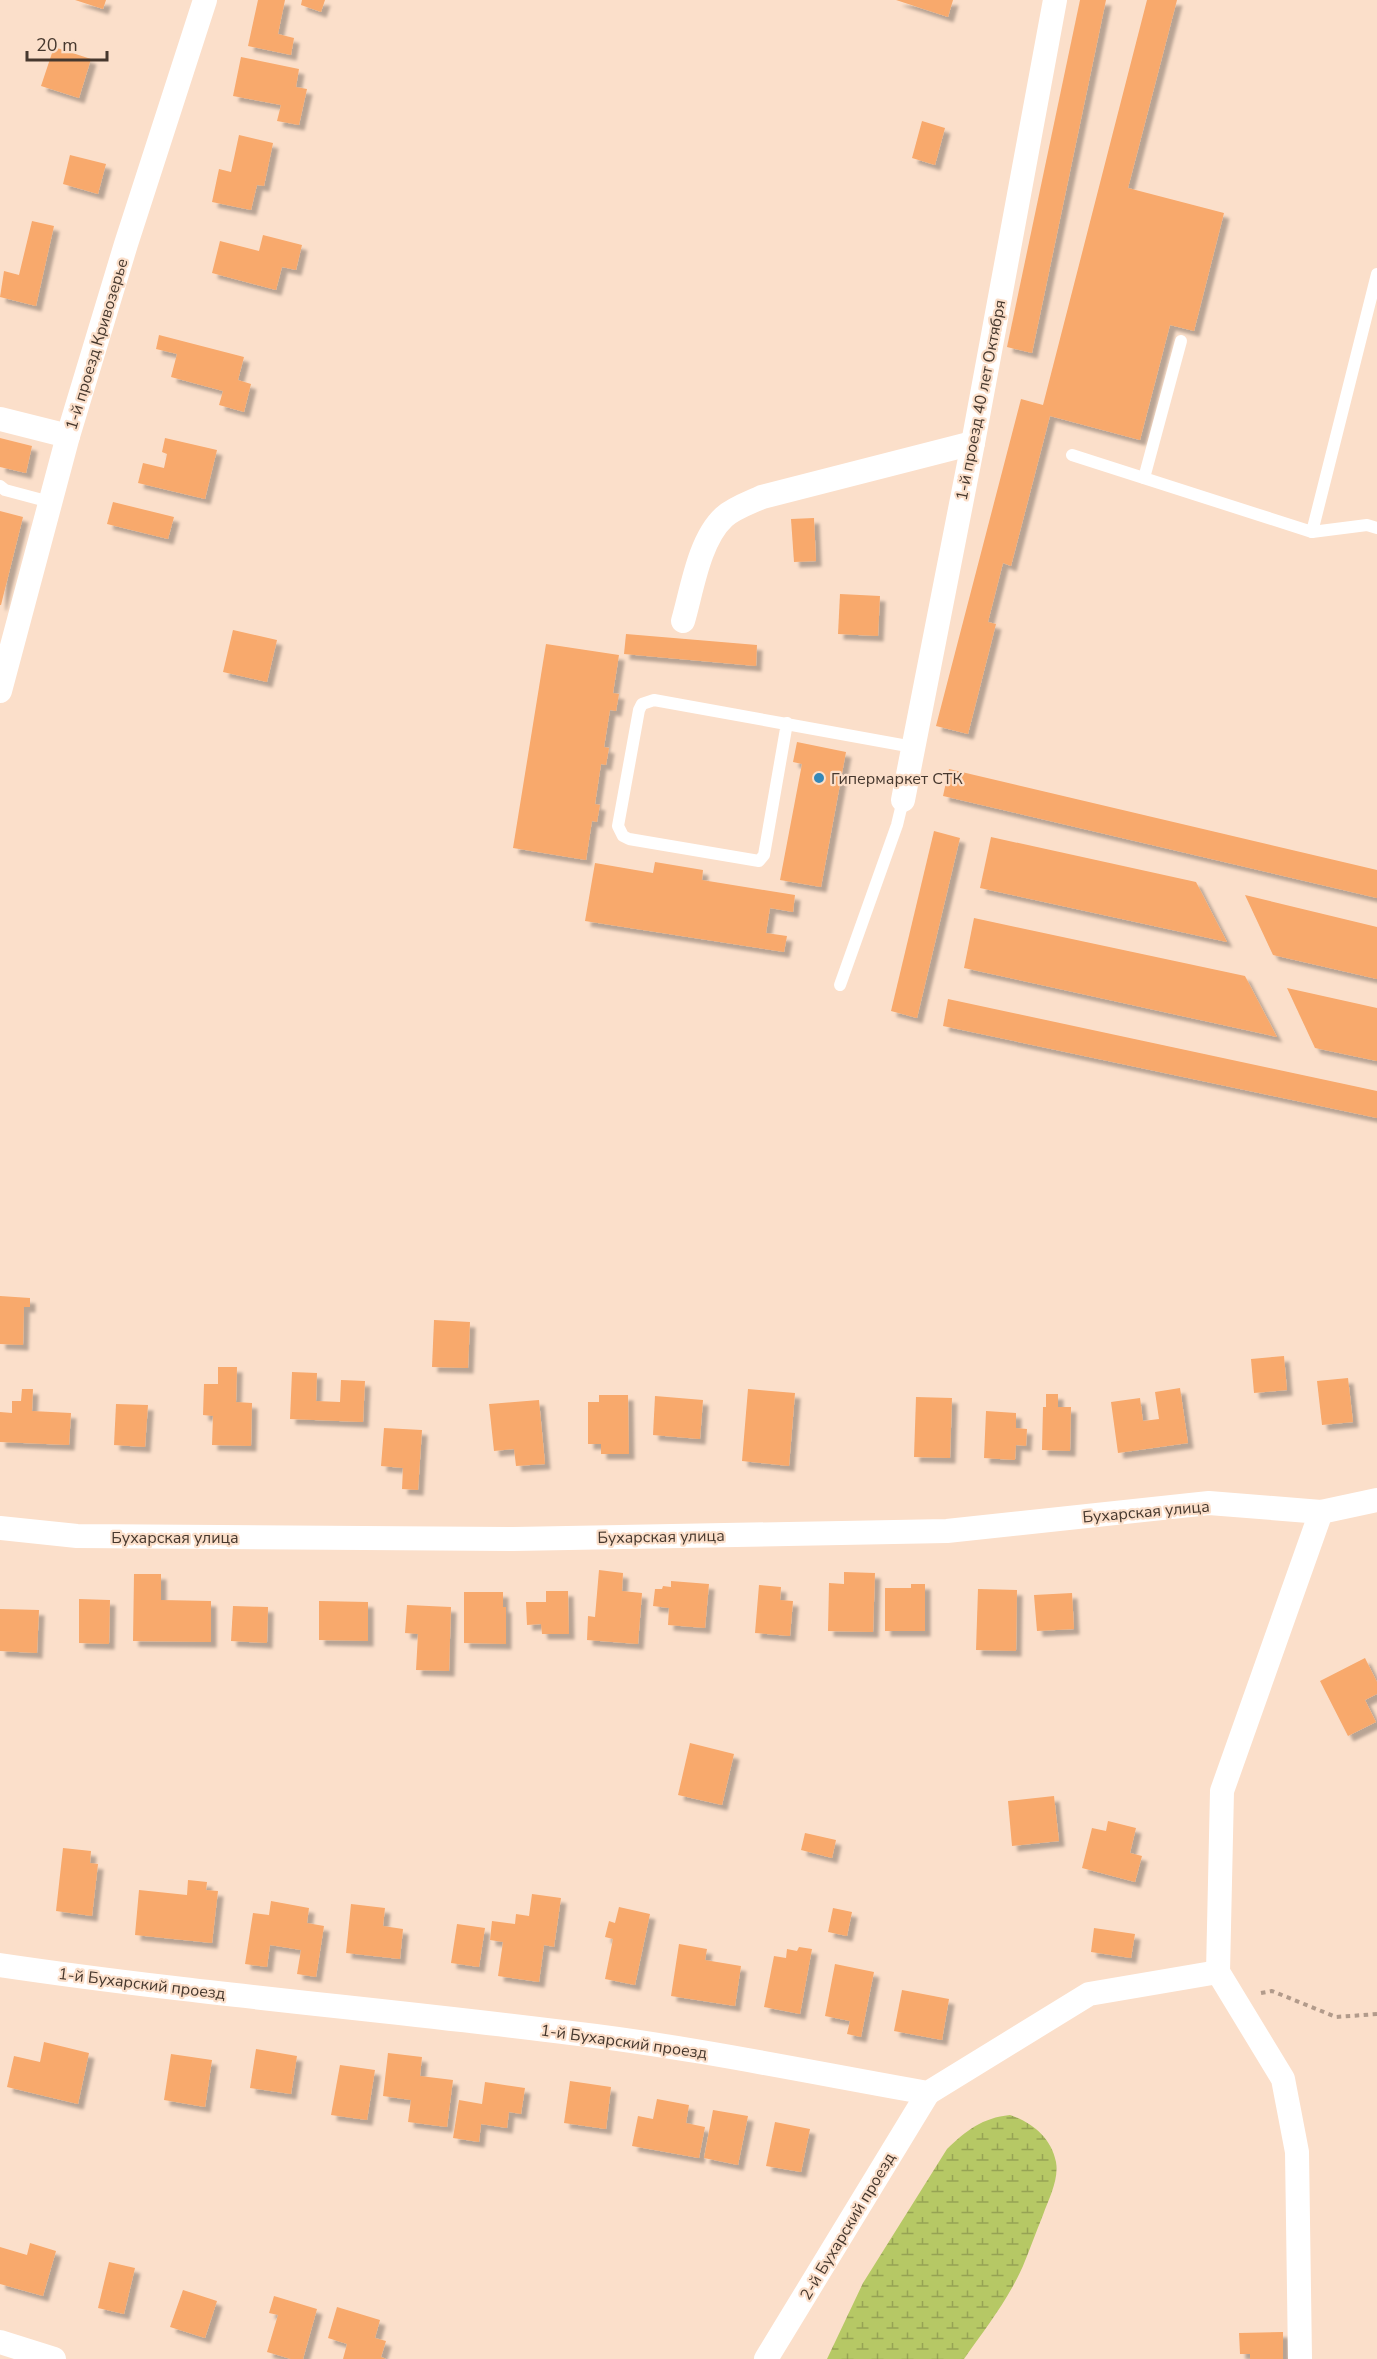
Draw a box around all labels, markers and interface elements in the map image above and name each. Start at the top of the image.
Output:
scale bar [27,24,106,62]
text: 20 m [36,33,78,57]
street label: 1-й проезд Кривозерье [60,256,134,433]
street label: 1-й проезд 40 лет Октября [951,298,1011,502]
place label: Гипермаркет СТК [831,768,963,790]
marker: Гипермаркет СТК [812,771,826,785]
street label: Бухарская улица [1082,1495,1211,1529]
street label: Бухарская улица [597,1525,725,1549]
street label: Бухарская улица [111,1527,239,1549]
street label: 1-й Бухарский проезд [57,1963,227,2005]
street label: 1-й Бухарский проезд [539,2019,709,2065]
street label: 2-й Бухарский проезд [795,2148,901,2304]

